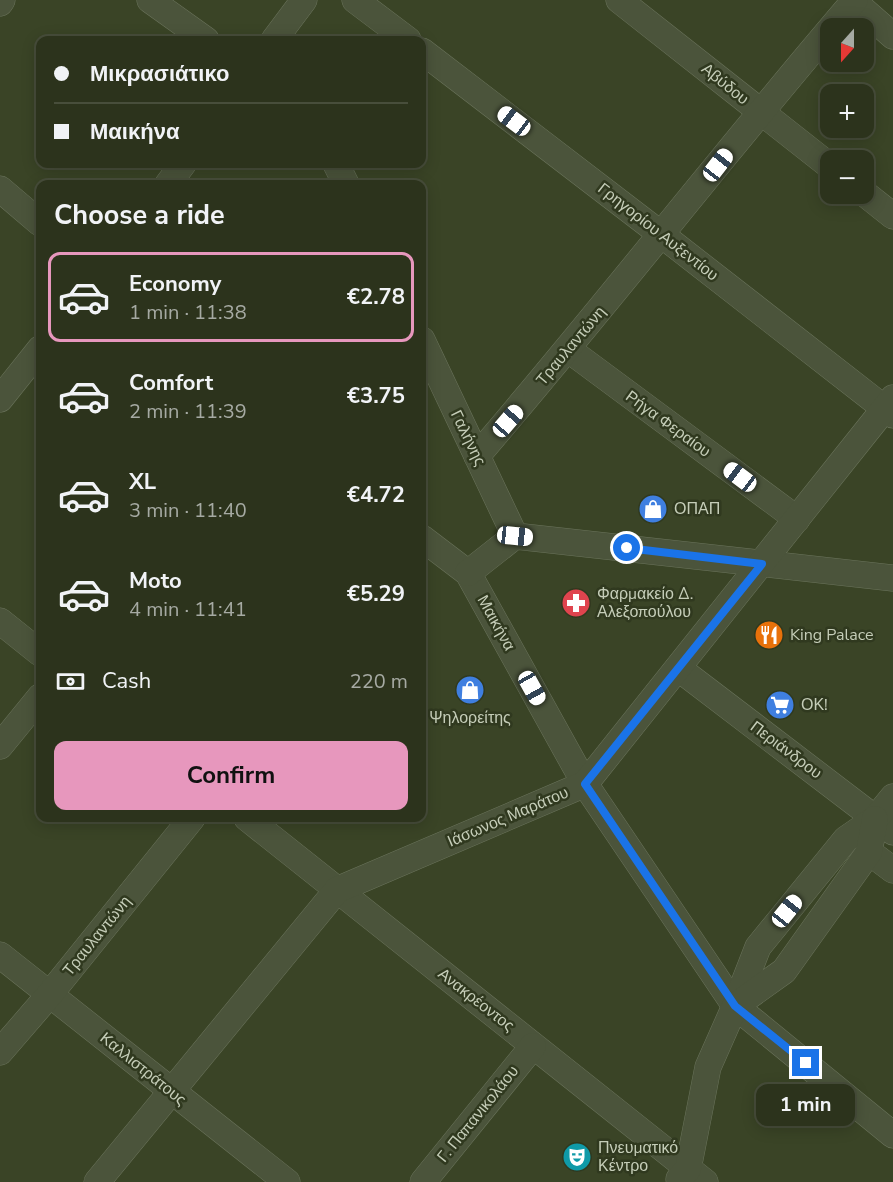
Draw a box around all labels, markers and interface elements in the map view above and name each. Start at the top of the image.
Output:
north arrow [820,18,874,72]
map controls [820,18,874,204]
street label: Αβύδου [697,58,753,110]
text: Μικρασιάτικο [90,59,229,89]
button: + [820,84,874,138]
car [494,103,534,139]
text: Μαικήνα [90,117,179,147]
car [700,145,736,185]
button: − [820,150,874,204]
street label: Γρηγορίου Αυξεντίου [593,178,723,286]
text: Choose a ride [54,197,225,234]
text: Economy [129,269,221,299]
icon: car [57,270,111,324]
text: €2.78 [347,282,405,312]
text: 1 min · 11:38 [129,299,247,326]
street label: Τραυλαντώνη [531,302,611,390]
text: Comfort [129,368,213,398]
icon: car [57,369,111,423]
text: €3.75 [347,381,405,411]
street label: Ρήγα Φεραίου [621,386,715,462]
text: 2 min · 11:39 [129,398,247,425]
car [489,402,527,440]
street label: Γαλήνης [445,406,491,470]
car [720,459,760,495]
text: XL [129,467,156,497]
icon: car [57,468,111,522]
text: €4.72 [347,480,405,510]
shop icon: ΟΠΑΠ [637,493,669,525]
text: 3 min · 11:40 [129,497,247,524]
place label: ΟΠΑΠ [674,498,720,520]
car [496,525,534,547]
route start [613,534,640,561]
text: Moto [129,566,182,596]
icon: car [57,567,111,621]
text: €5.29 [347,579,405,609]
place label: Φαρμακείο Δ. Αλεξοπούλου [597,583,693,623]
pharmacy icon: Φαρμακείο Δ. Αλεξοπούλου [560,587,592,619]
street label: Μαικήνα [472,591,520,655]
text: 4 min · 11:41 [129,596,247,623]
restaurant icon: King Palace [753,619,785,651]
place label: King Palace [790,624,874,646]
icon: cash [54,665,87,698]
text: Cash [102,666,151,696]
text: 220 m [350,668,408,695]
car [515,668,549,708]
shop icon: Ψηλορείτης [454,674,486,706]
supermarket icon: ΟΚ! [764,689,796,721]
place label: ΟΚ! [801,694,828,716]
place label: Ψηλορείτης [429,707,511,729]
street label: Περιάνδρου [746,716,826,784]
button: Confirm [54,741,408,810]
street label: Ιάσωνος Μαράτου [444,782,572,852]
street label: Τραυλαντώνη [58,891,136,981]
car [769,891,805,931]
street label: Ανακρέοντος [433,963,519,1037]
street label: Καλλιστράτους [95,1027,191,1111]
route end [792,1049,819,1076]
street label: Γ. Παπανικολάου [432,1061,524,1167]
callout: 1 min [756,1084,856,1126]
text: 1 min [780,1091,831,1118]
place label: Πνευματικό Κέντρο [598,1137,678,1177]
theatre icon: Πνευματικό Κέντρο [561,1141,593,1173]

